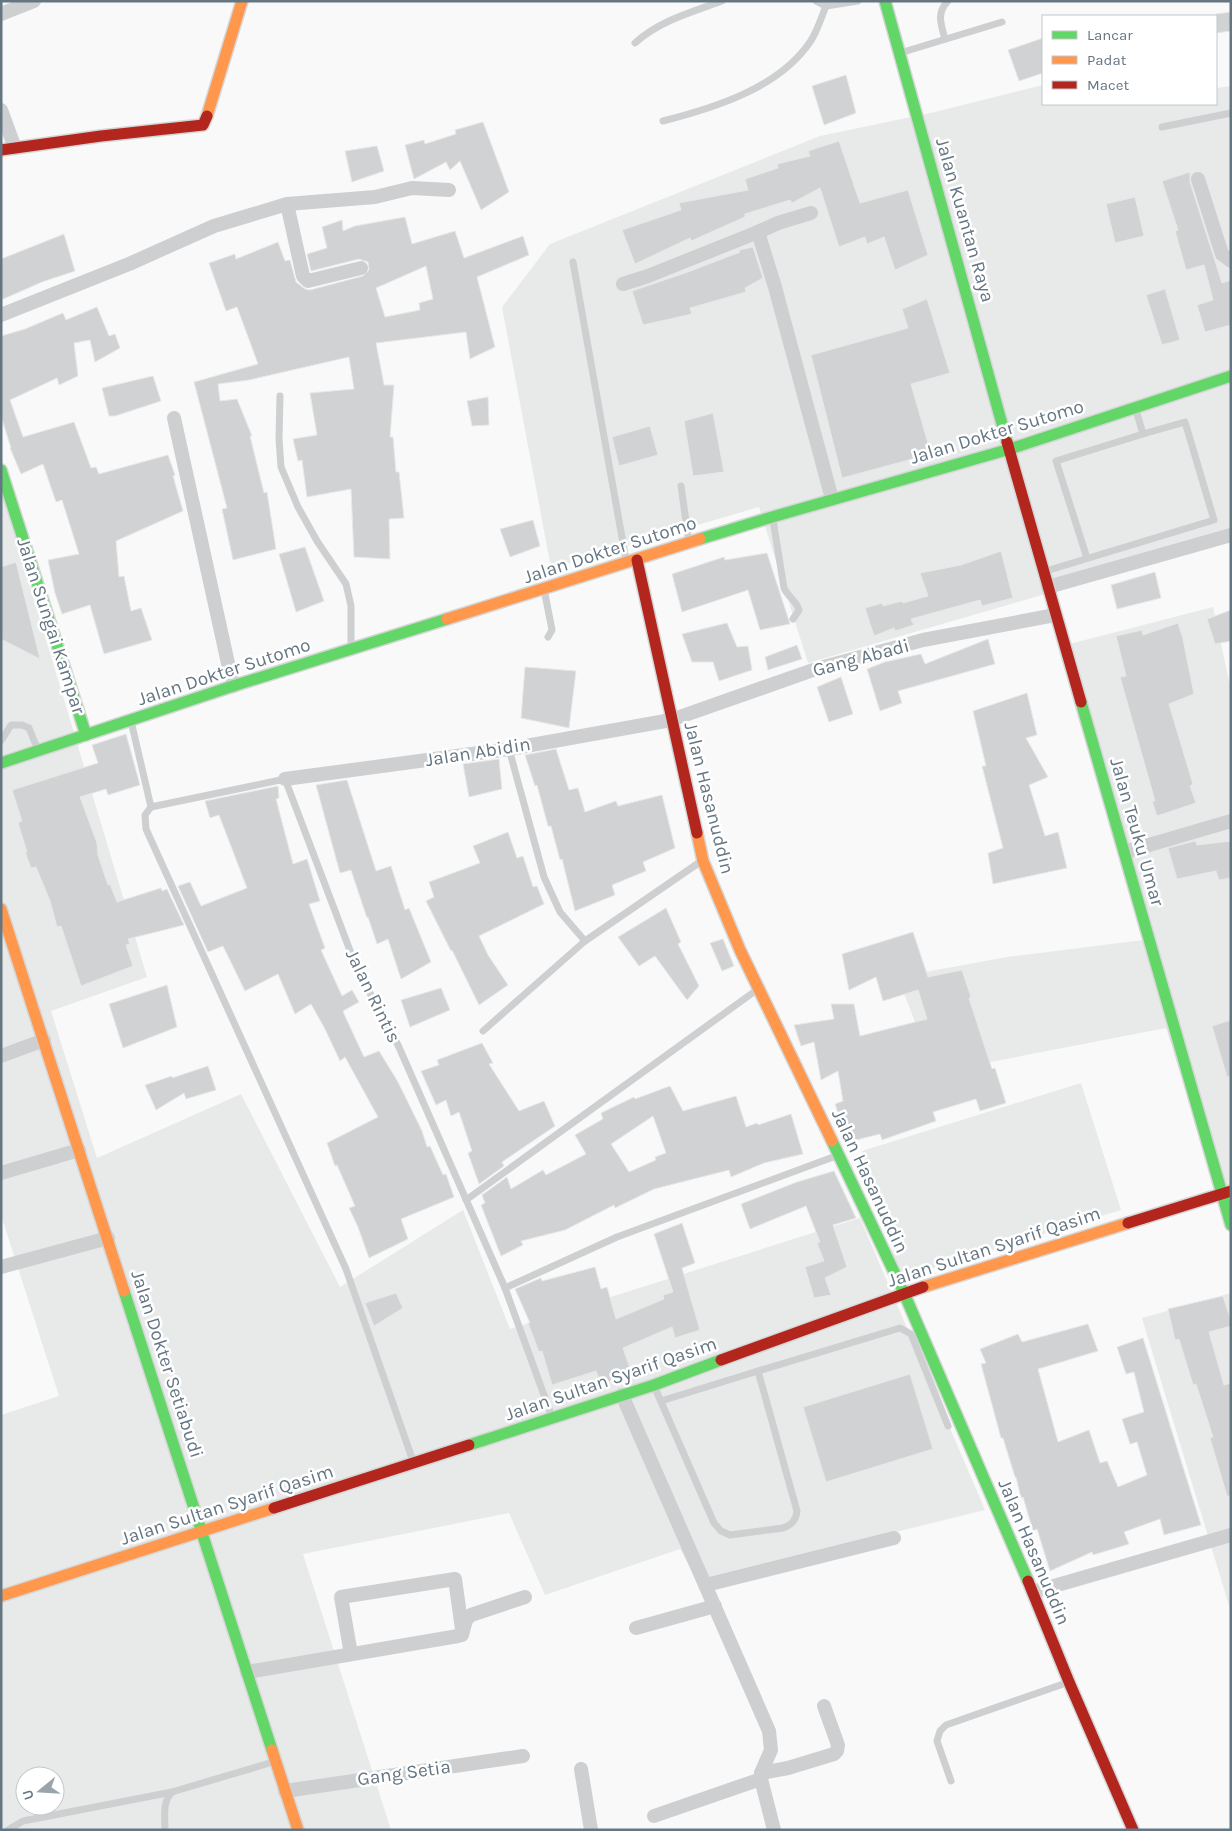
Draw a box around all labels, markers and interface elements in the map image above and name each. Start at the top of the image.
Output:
legend [1042,15,1217,105]
text: Lancar [1087,26,1133,44]
text: Padat [1087,51,1127,69]
text: Macet [1087,76,1129,94]
street label: Jalan Kuantan Raya [931,135,999,305]
street label: Jalan Dokter Sutomo [907,395,1087,469]
street label: Jalan Dokter Sutomo [521,512,699,588]
street label: Jalan Sungai Kampar [12,535,90,717]
street label: Jalan Dokter Sutomo [135,634,313,710]
street label: Gang Abadi [810,635,912,681]
street label: Jalan Hasanuddin [679,720,739,876]
street label: Jalan Abidin [424,733,532,771]
street label: Jalan Teuku Umar [1105,755,1169,909]
street label: Jalan Rintis [341,946,405,1046]
street label: Jalan Hasanuddin [827,1106,913,1256]
street label: Jalan Sultan Syarif Qasim [885,1202,1103,1292]
street label: Jalan Dokter Setiabudi [126,1267,208,1461]
street label: Jalan Sultan Syarif Qasim [502,1332,720,1426]
street label: Jalan Sultan Syarif Qasim [118,1460,336,1550]
street label: Jalan Hasanuddin [993,1476,1075,1628]
street label: Gang Setia [356,1756,452,1790]
north arrow [15,1766,65,1816]
text: U [19,1788,38,1802]

